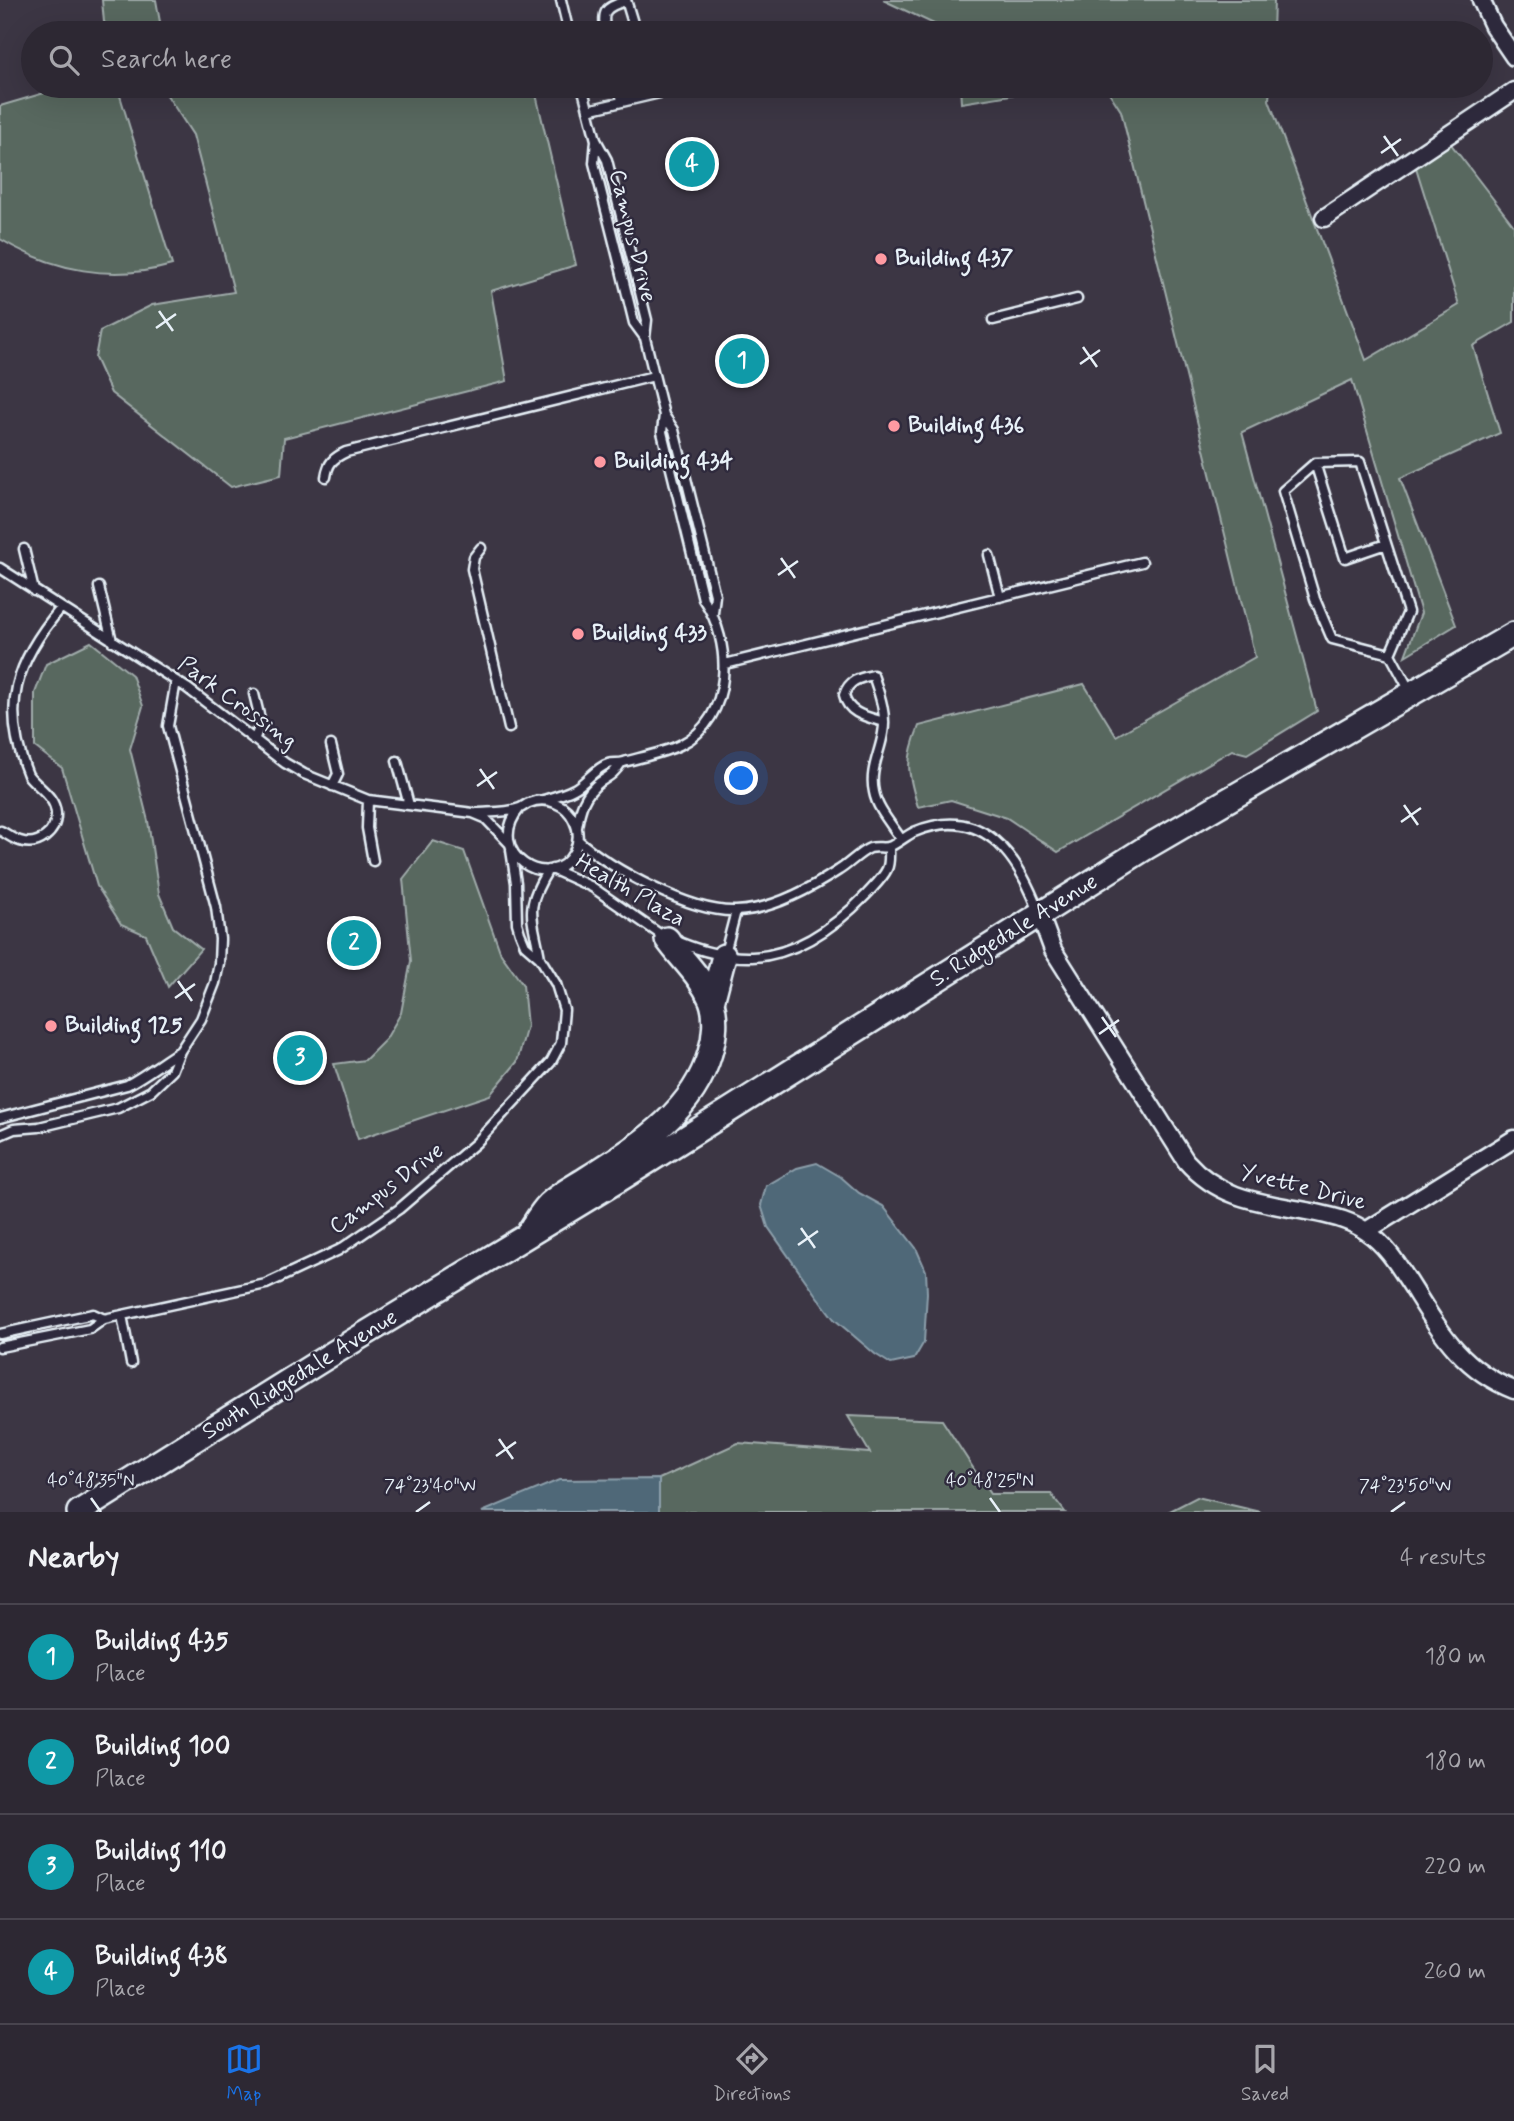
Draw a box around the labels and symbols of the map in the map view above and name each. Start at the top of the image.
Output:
pin: 4 [669,138,715,190]
street label: Campus Drive [601,166,663,306]
place label: Building 437 [895,244,1014,277]
marker: Building 437 [873,251,889,267]
pin: 1 [719,335,765,387]
place label: Building 436 [908,411,1025,444]
marker: Building 436 [886,418,902,434]
place label: Building 434 [614,447,734,480]
marker: Building 434 [592,454,608,470]
place label: Building 433 [592,619,708,652]
marker: Building 433 [570,626,586,642]
street label: Park Crossing [171,650,303,756]
your location [724,761,758,795]
street label: Health Plaza [569,847,691,935]
street label: S. Ridgedale Avenue [924,867,1105,997]
pin: 2 [331,917,377,969]
place label: Building 125 [65,1011,183,1044]
marker: Building 125 [43,1018,59,1034]
pin: 3 [277,1032,323,1084]
street label: Campus Drive [324,1136,450,1242]
street label: Yvette Drive [1237,1158,1369,1218]
street label: South Ridgedale Avenue [197,1303,405,1449]
text: 40°48'35"N [47,1469,135,1493]
text: 40°48'25"N [946,1469,1034,1493]
text: 74°23'40"W [384,1474,476,1498]
text: 74°23'50"W [1359,1474,1451,1498]

